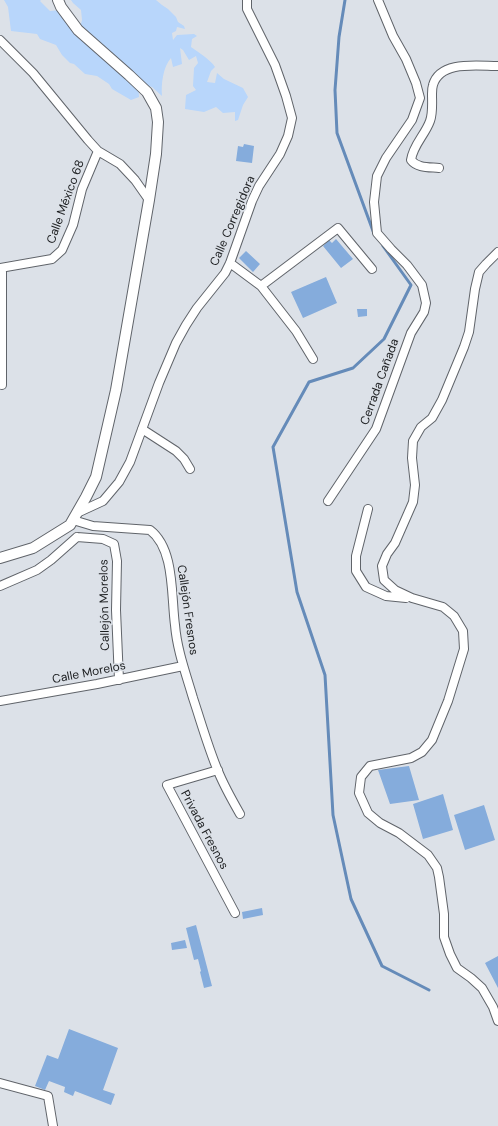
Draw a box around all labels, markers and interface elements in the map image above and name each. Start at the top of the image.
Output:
street label: Calle México 68 [44,158,88,246]
street label: Calle Corregidora [207,174,259,268]
street label: Cerrada Cañada [358,337,402,427]
street label: Callejón Morelos [97,559,113,651]
street label: Callejón Fresnos [174,564,200,656]
street label: Calle Morelos [51,659,127,687]
street label: Privada Fresnos [177,788,231,872]

